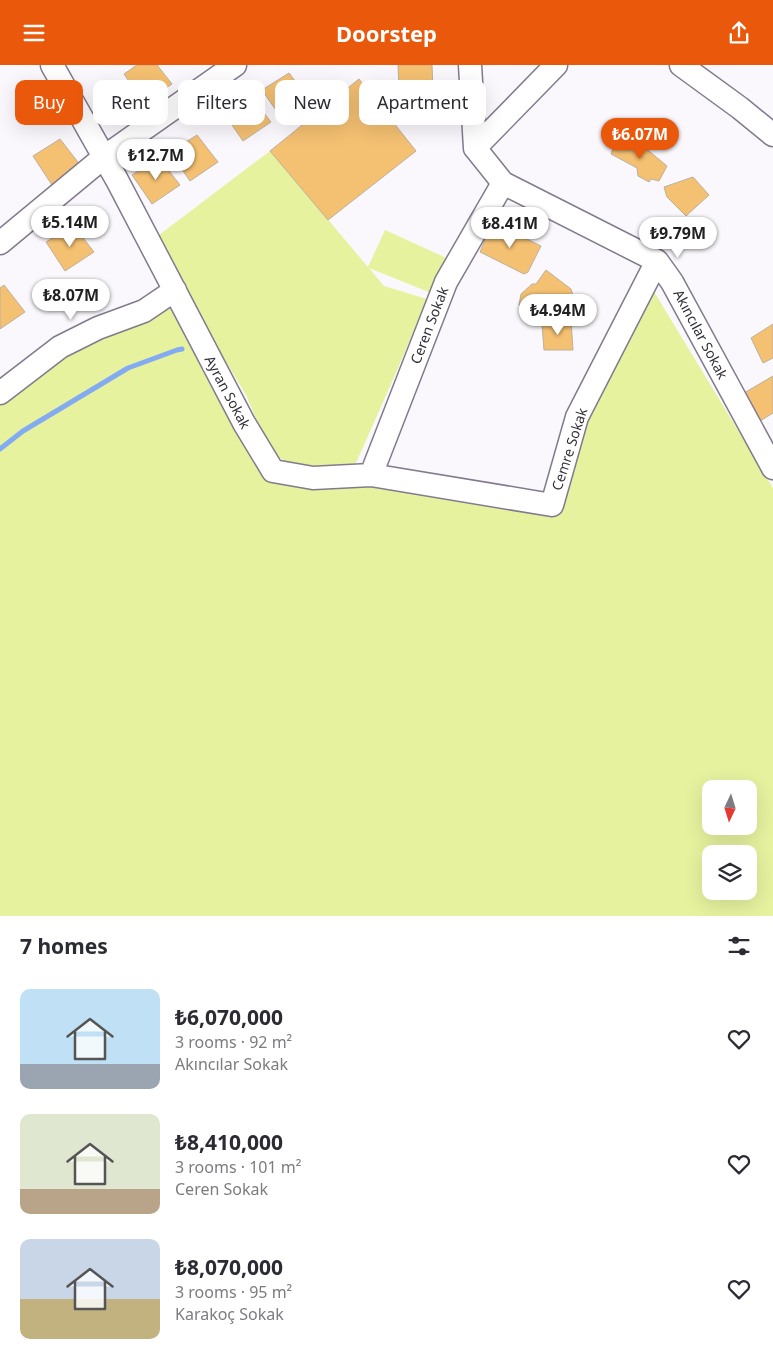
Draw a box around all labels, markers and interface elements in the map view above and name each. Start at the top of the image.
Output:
text: Doorstep [336,18,437,48]
icon: menu [20,19,48,47]
icon: share [725,19,753,47]
chip: Buy [15,80,83,125]
chip: Rent [93,80,168,125]
chip: Filters [178,80,265,125]
chip: New [275,80,349,125]
chip: Apartment [359,80,486,125]
pin: ₺6.07M [599,117,681,160]
text: ₺6.07M [612,123,668,145]
pin: ₺12.7M [115,139,197,181]
text: ₺12.7M [128,144,184,166]
pin: ₺5.14M [29,205,111,248]
pin: ₺8.41M [469,207,551,249]
text: ₺5.14M [42,211,98,233]
text: ₺8.41M [482,212,538,234]
pin: ₺9.79M [637,217,719,259]
text: ₺9.79M [650,222,706,244]
pin: ₺8.07M [30,279,112,321]
street label: Ceren Sokak [406,283,453,366]
text: ₺8.07M [43,284,99,306]
street label: Akıncılar Sokak [669,286,733,383]
pin: ₺4.94M [517,293,599,336]
text: ₺4.94M [530,299,586,321]
street label: Ayran Sokak [201,352,256,433]
street label: Cemre Sokak [547,405,591,493]
north arrow [702,780,758,835]
map controls [702,780,757,900]
button: layers [702,845,757,900]
text: 7 homes [20,932,108,960]
icon: filters [725,932,753,960]
text: ₺6,070,000 [175,1003,283,1031]
icon: home [60,1009,120,1069]
icon: heart [725,1025,753,1053]
text: 3 rooms · 92 m² [175,1031,292,1053]
text: Akıncılar Sokak [175,1053,288,1075]
text: ₺8,410,000 [175,1128,283,1156]
icon: home [60,1134,120,1194]
icon: heart [725,1150,753,1178]
text: 3 rooms · 101 m² [175,1156,301,1178]
text: Ceren Sokak [175,1178,268,1200]
text: ₺8,070,000 [175,1253,283,1281]
icon: home [60,1259,120,1319]
icon: heart [725,1275,753,1303]
text: 3 rooms · 95 m² [175,1281,292,1303]
text: Karakoç Sokak [175,1303,284,1325]

